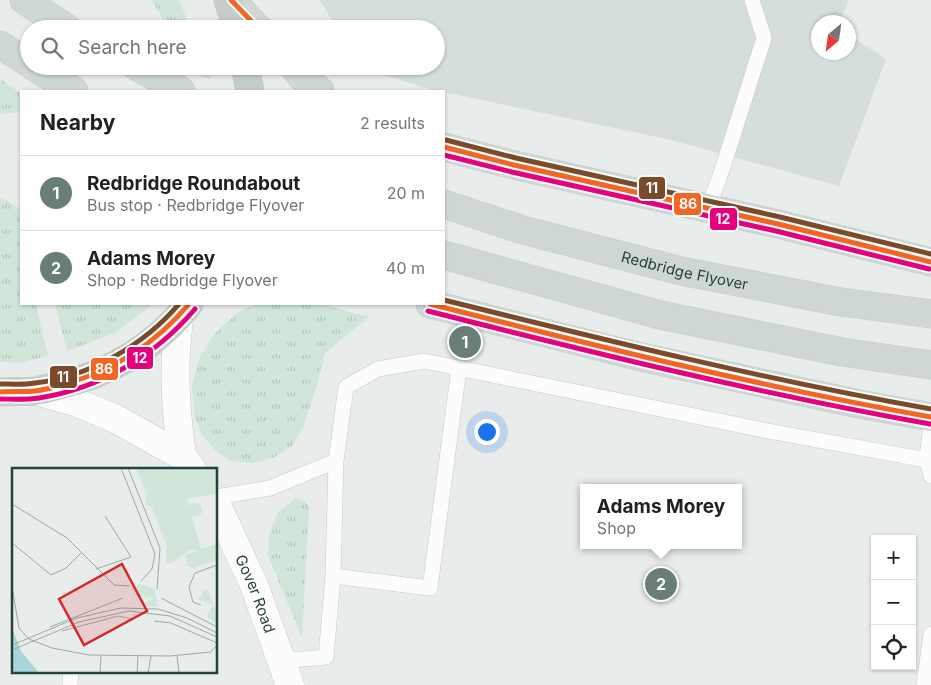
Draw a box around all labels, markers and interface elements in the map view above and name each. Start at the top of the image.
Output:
north arrow [811,15,856,60]
search box [20,20,445,75]
icon: search [38,34,66,62]
text: Search here [78,36,187,59]
text: Nearby [40,110,115,135]
text: 2 results [360,113,425,133]
text: Redbridge Roundabout [87,172,300,195]
line badge: 11 [638,176,666,200]
text: 11 [646,179,658,196]
text: 1 [53,183,59,203]
text: 20 m [387,183,425,203]
line badge: 86 [673,192,702,216]
text: Bus stop · Redbridge Flyover [87,195,304,215]
text: 86 [679,195,697,212]
line badge: 12 [709,207,738,231]
text: 12 [716,210,731,227]
street label: Redbridge Flyover [619,246,750,293]
text: Adams Morey [87,247,215,270]
text: 2 [51,258,61,278]
text: 40 m [386,258,425,278]
text: Shop · Redbridge Flyover [87,270,278,290]
pin: 1 [449,323,481,361]
line badge: 12 [126,346,154,370]
text: 12 [133,349,148,366]
line badge: 86 [90,357,119,381]
text: 86 [95,360,113,377]
line badge: 11 [49,365,78,389]
text: 11 [57,368,69,385]
your location [474,419,500,445]
inset map [12,468,218,672]
popup [580,484,742,549]
text: Adams Morey [597,495,725,518]
text: Shop [597,518,636,538]
map controls [871,535,916,670]
button: + [871,535,916,580]
street label: Gover Road [232,551,280,635]
pin: 2 [645,565,677,603]
button: − [871,580,916,625]
button: locate [871,625,916,670]

